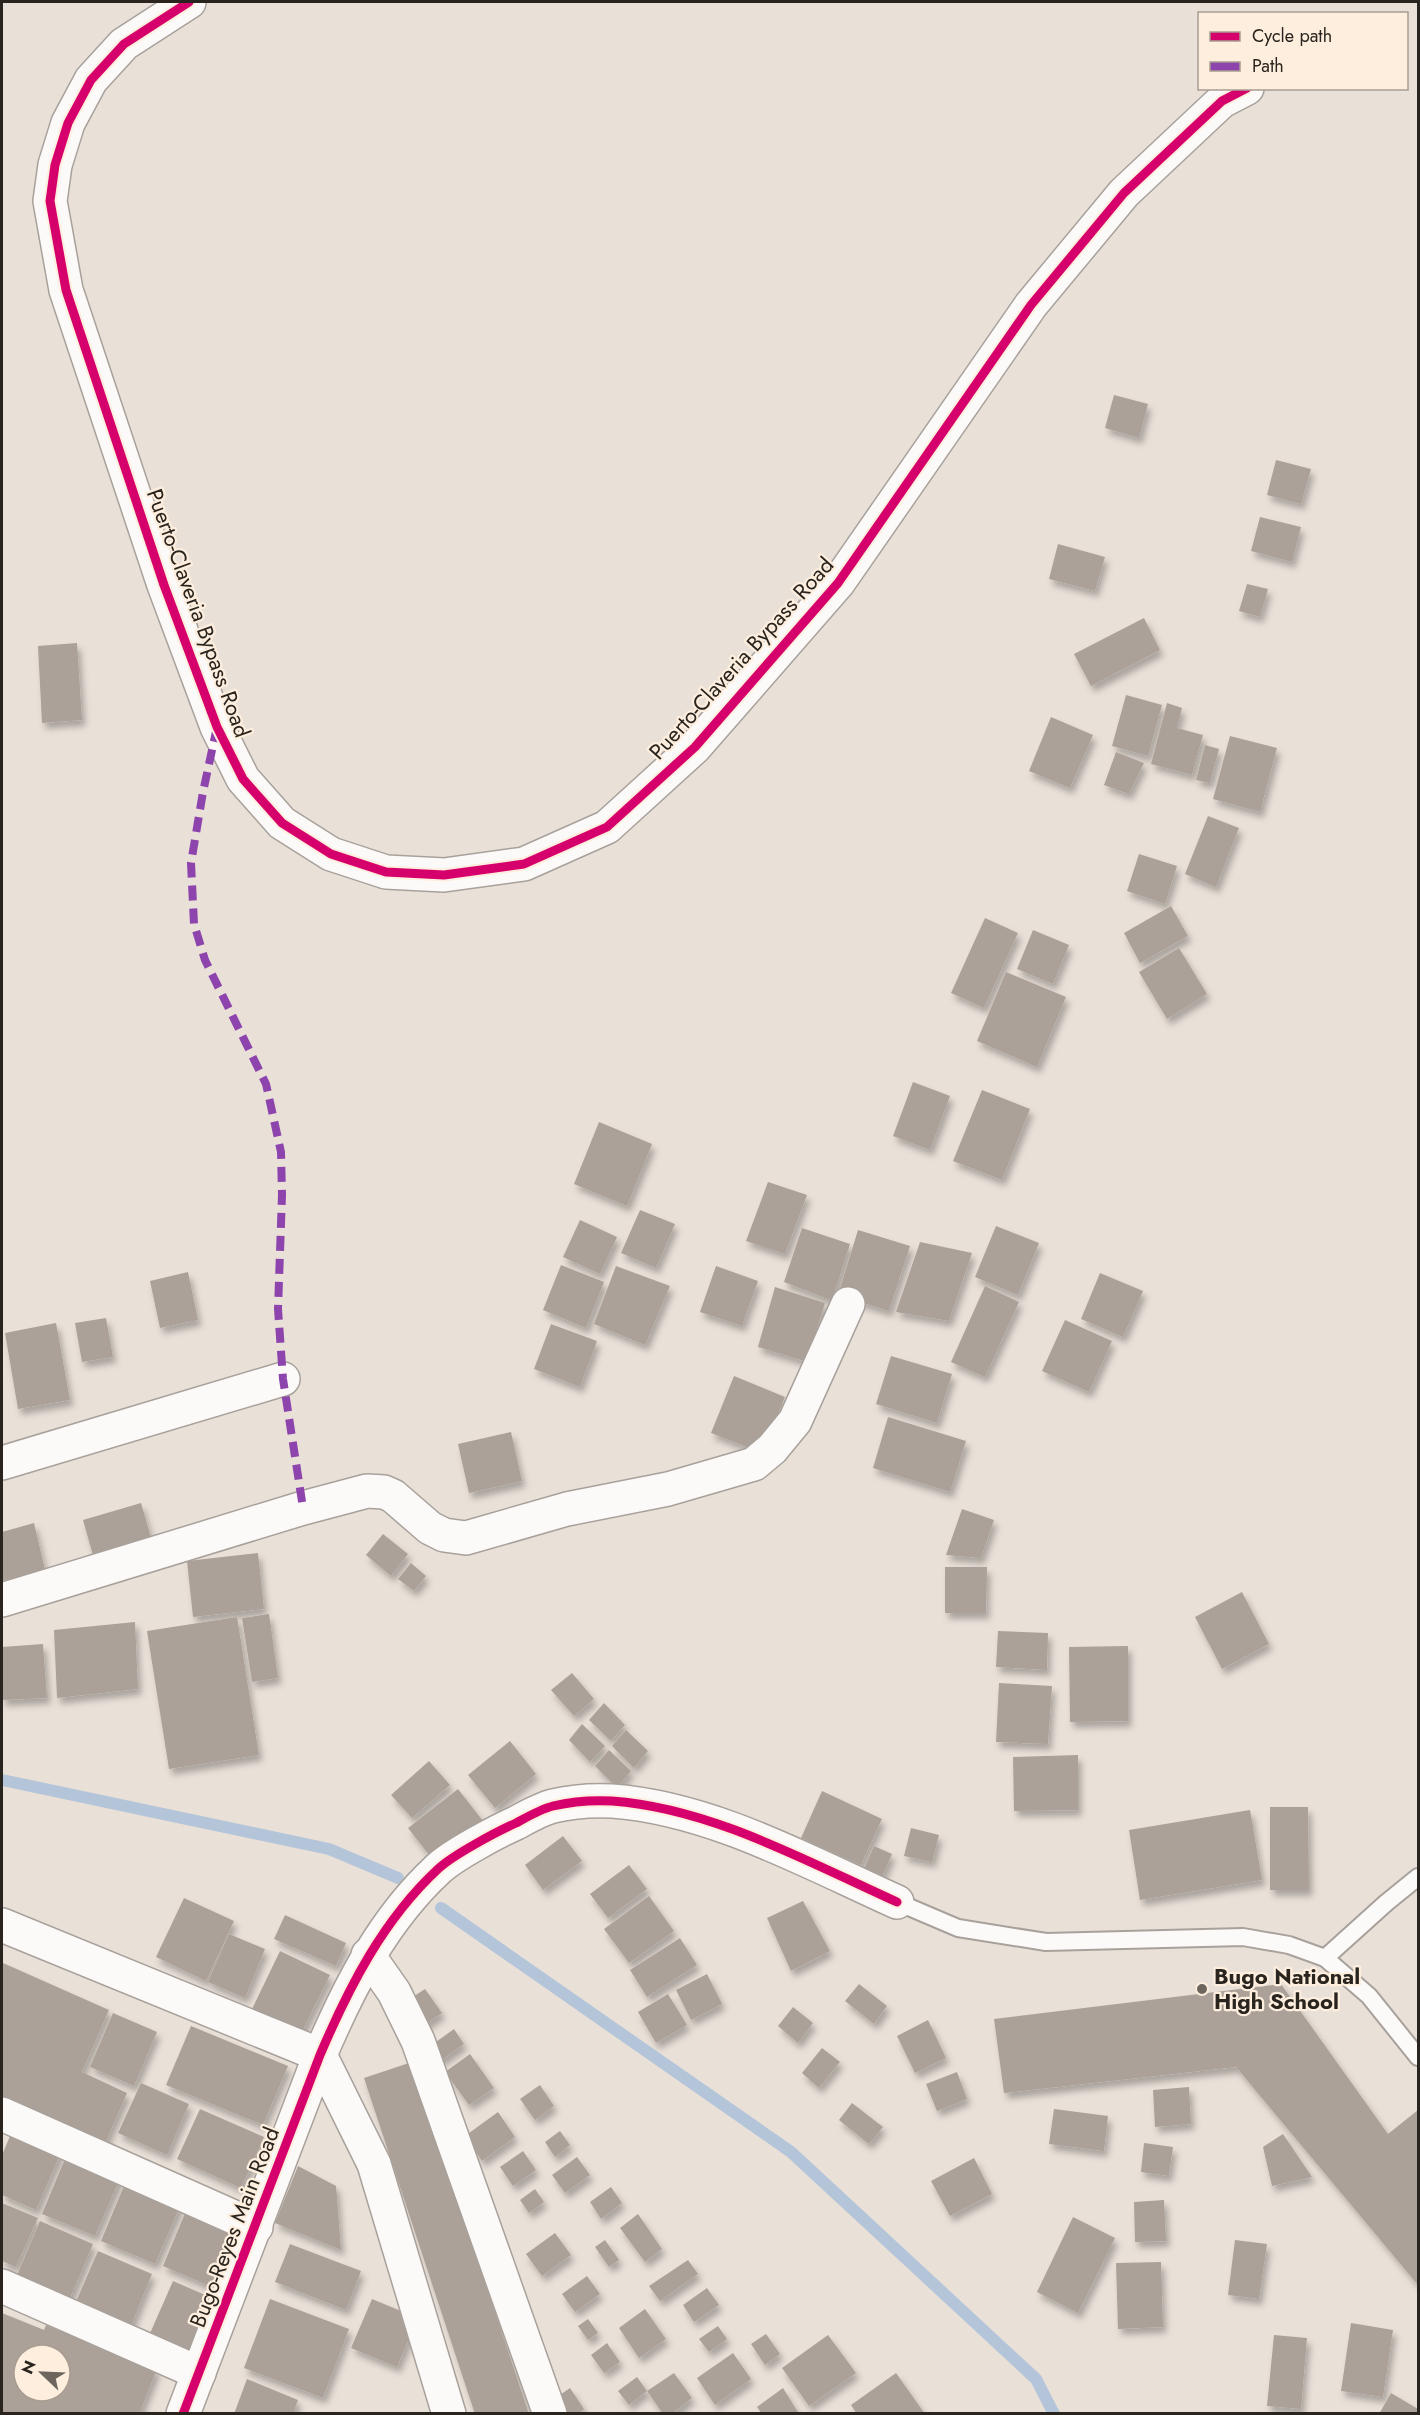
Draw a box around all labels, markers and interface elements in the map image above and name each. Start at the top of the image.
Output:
legend [1198,12,1408,90]
text: Cycle path [1252,23,1332,49]
text: Path [1252,53,1284,79]
street label: Puerto-Claveria Bypass Road [139,484,259,742]
street label: Puerto-Claveria Bypass Road [641,550,841,766]
place label: Bugo National High School [1214,1960,1360,2017]
marker: Bugo National High School [1195,1982,1209,1996]
street label: Bugo-Reyes Main Road [181,2122,287,2332]
north arrow [12,2343,72,2403]
text: N [16,2357,42,2378]

